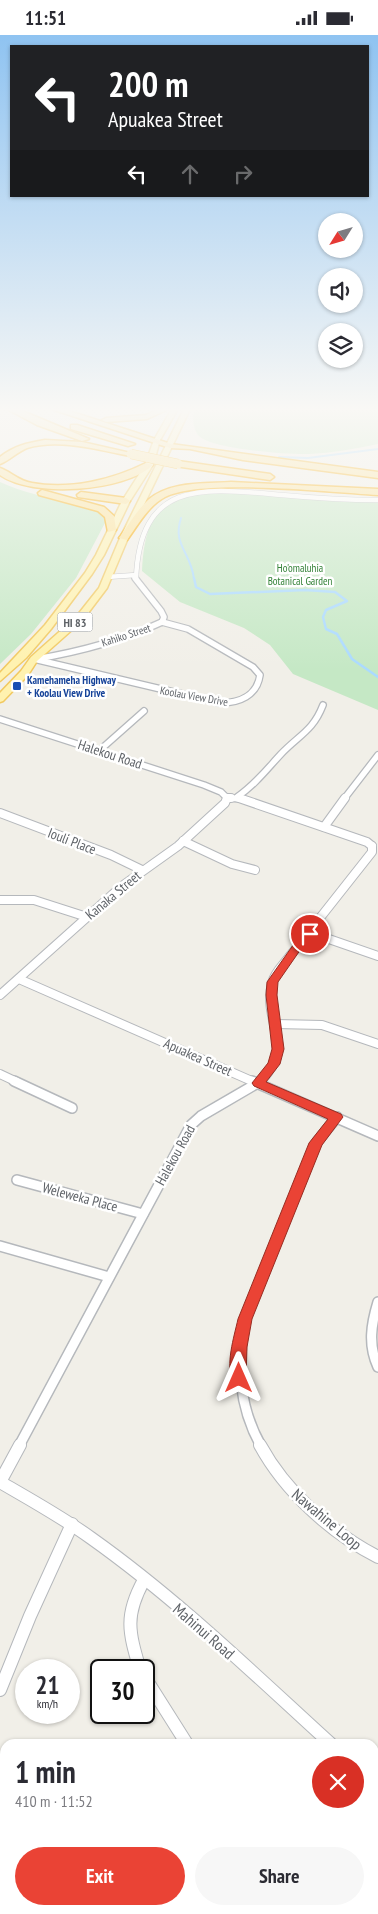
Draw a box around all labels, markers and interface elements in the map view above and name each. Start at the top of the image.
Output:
text: 11:51 [25,6,66,30]
text: 200 m [108,61,189,107]
icon: left [25,65,90,130]
text: Apuakea Street [108,105,223,133]
icon: left [123,160,151,188]
icon: ahead [176,160,204,188]
icon: right [229,160,257,188]
north arrow [318,213,362,257]
map controls [318,213,363,368]
button: sound [318,268,363,313]
button: layers [318,323,363,368]
park label: Ho'omaluhia Botanical Garden [268,561,333,588]
road number: HI 83 [58,613,92,631]
street label: Kahiko Street [100,620,152,650]
place label: Kamehameha Highway + Koolau View Drive [27,673,117,700]
marker: Kamehameha Highway + Koolau View Drive [11,680,23,692]
street label: Koolau View Drive [159,683,230,709]
street label: Halekou Road [76,735,144,773]
street label: Iouli Place [45,824,99,859]
street label: Kanaka Street [82,866,145,923]
pin [289,913,331,955]
icon: arrive [296,920,324,948]
street label: Apuakea Street [161,1034,235,1080]
street label: Halekou Road [151,1122,199,1188]
street label: Weleweka Place [40,1178,120,1216]
position arrow [212,1351,264,1403]
street label: Nawahine Loop [288,1484,366,1554]
street label: Mahinui Road [169,1599,239,1663]
speed limit sign: 30 [90,1659,155,1724]
text: 21 [36,1669,59,1701]
text: km/h [37,1696,58,1711]
text: 1 min [15,1752,76,1791]
button: close [312,1756,364,1808]
text: 410 m · 11:52 [15,1791,93,1811]
button: Exit [15,1847,185,1905]
button: Share [195,1847,364,1905]

